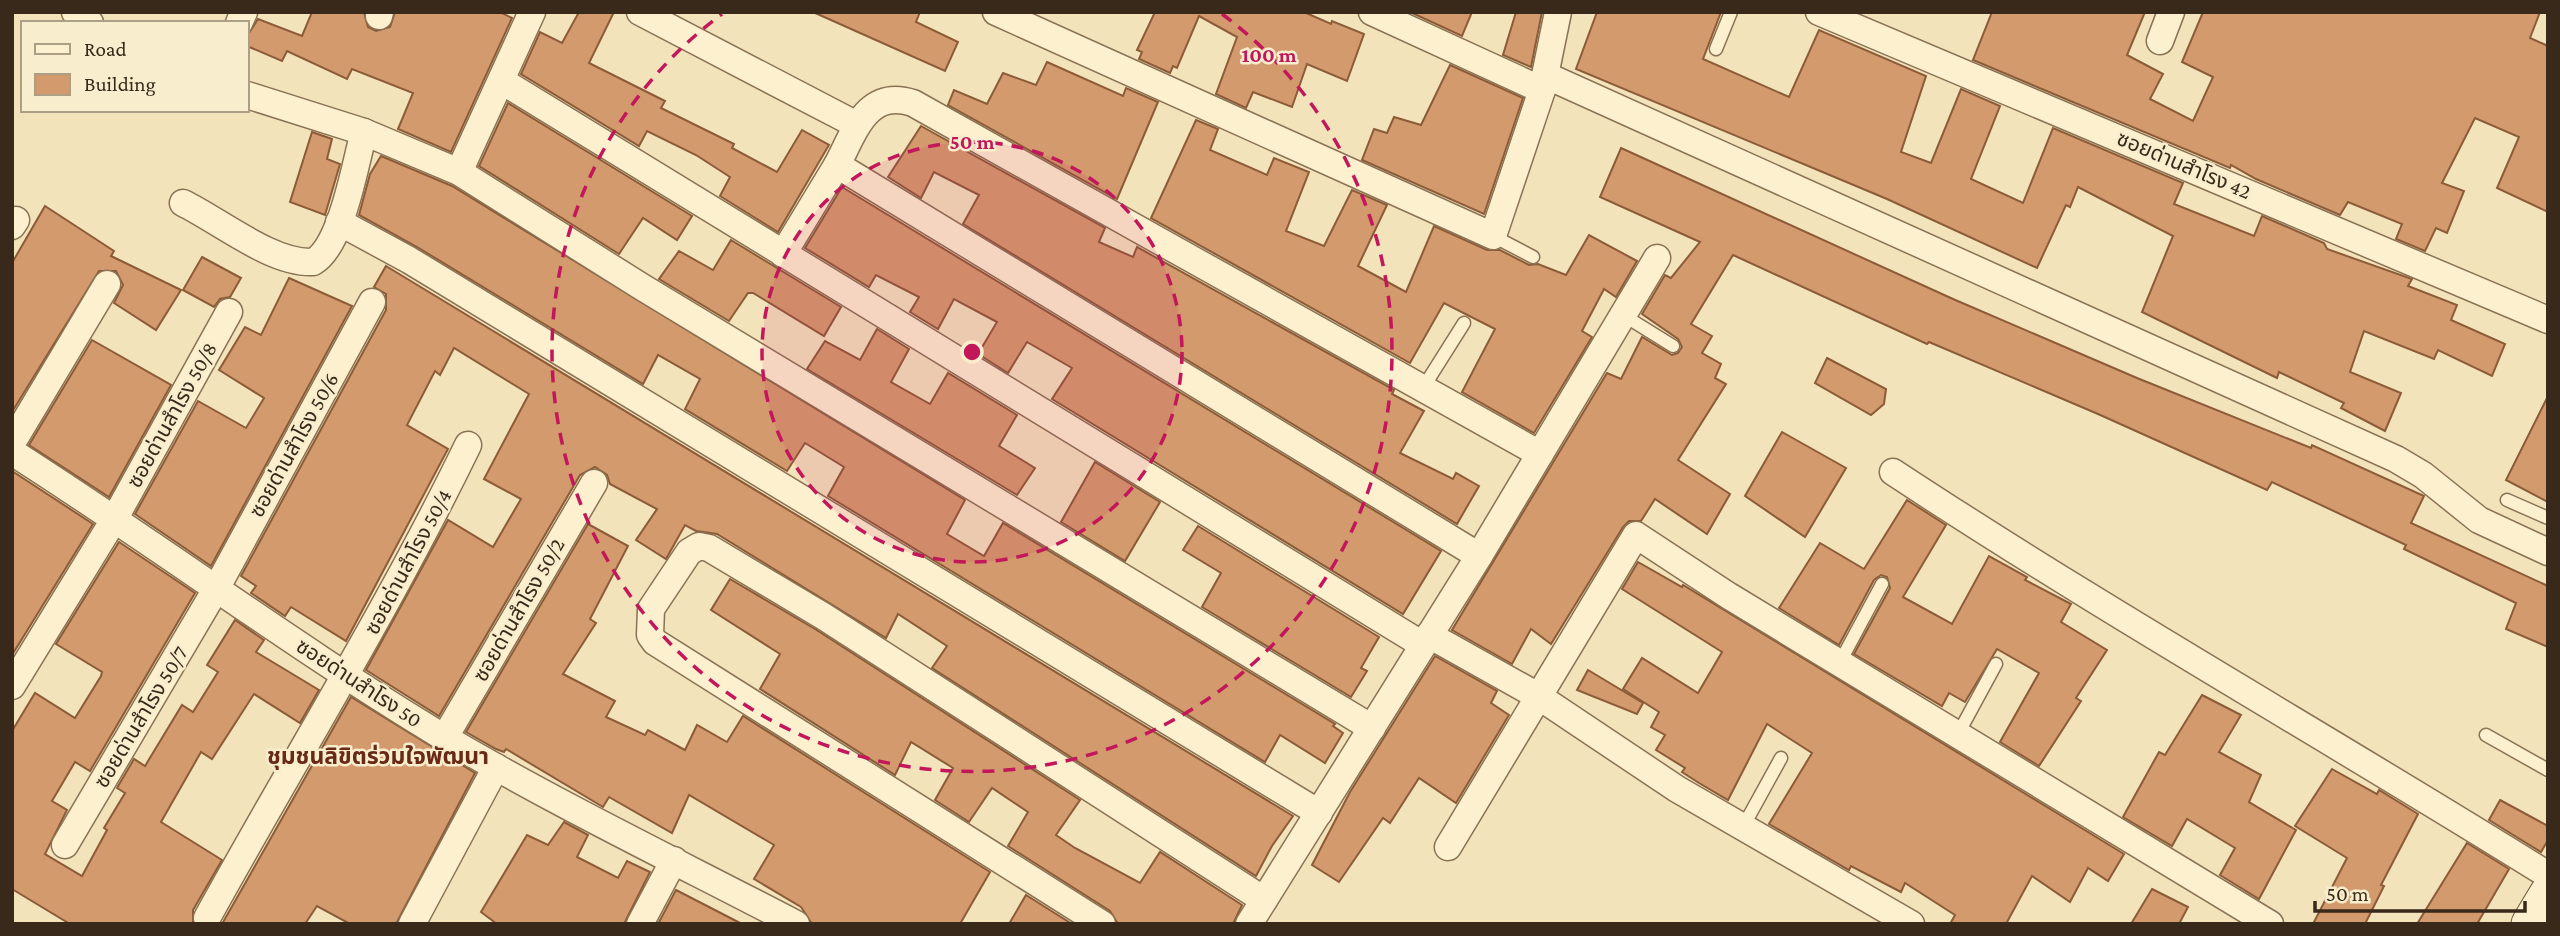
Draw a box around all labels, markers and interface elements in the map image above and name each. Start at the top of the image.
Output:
legend [21,21,248,112]
text: Road [84,37,127,61]
text: 100 m [1241,43,1297,67]
text: Building [84,72,156,96]
street label: ซอยด่านสำโรง 42 [2113,126,2255,204]
text: 50 m [950,130,995,154]
street label: ซอยด่านสำโรง 50/8 [122,338,222,492]
centre of rings [960,340,984,364]
street label: ซอยด่านสำโรง 50/6 [244,369,344,521]
street label: ซอยด่านสำโรง 50/4 [360,485,456,639]
street label: ซอยด่านสำโรง 50/2 [468,534,570,686]
street label: ซอยด่านสำโรง 50 [292,634,426,732]
street label: ซอยด่านสำโรง 50/7 [89,642,193,792]
district label: ชุมชนลิขิตร่วมใจพัฒนา [267,743,489,770]
scale bar [2315,870,2525,914]
text: 50 m [2326,882,2369,906]

